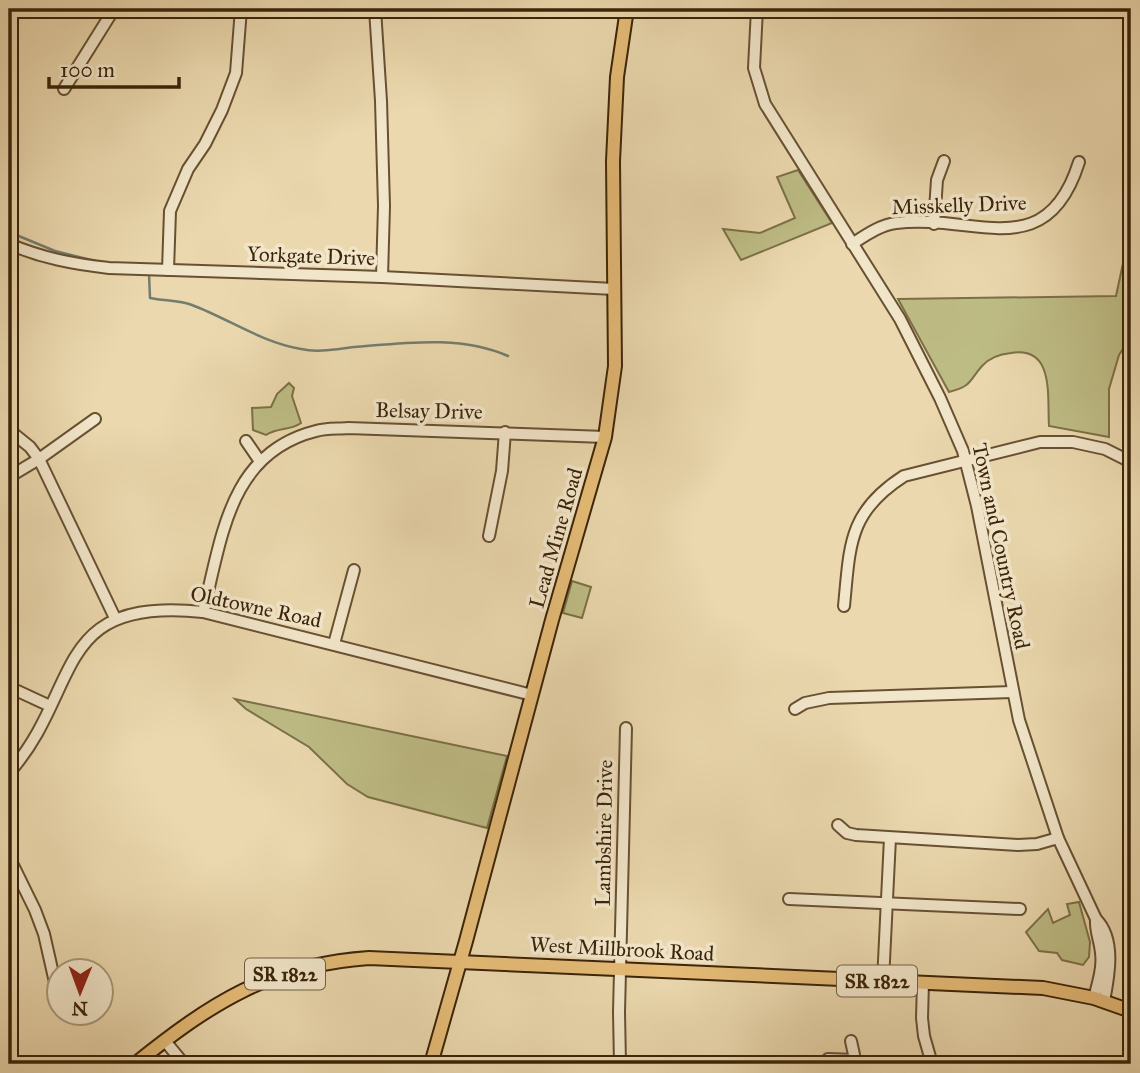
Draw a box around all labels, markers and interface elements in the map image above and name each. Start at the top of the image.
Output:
scale bar [49,46,178,90]
text: 100 m [60,57,115,83]
street label: Misskelly Drive [891,190,1027,220]
street label: Yorkgate Drive [247,241,376,271]
street label: Belsay Drive [375,397,483,425]
street label: Town and Country Road [966,441,1036,652]
street label: Lead Mine Road [524,464,589,611]
street label: Oldtowne Road [188,580,324,634]
street label: Lambshire Drive [590,759,618,907]
street label: West Millbrook Road [529,931,715,967]
north arrow [46,958,116,1028]
road number: SR 1822 [245,958,325,990]
road number: SR 1822 [837,965,917,996]
text: N [71,997,88,1020]

